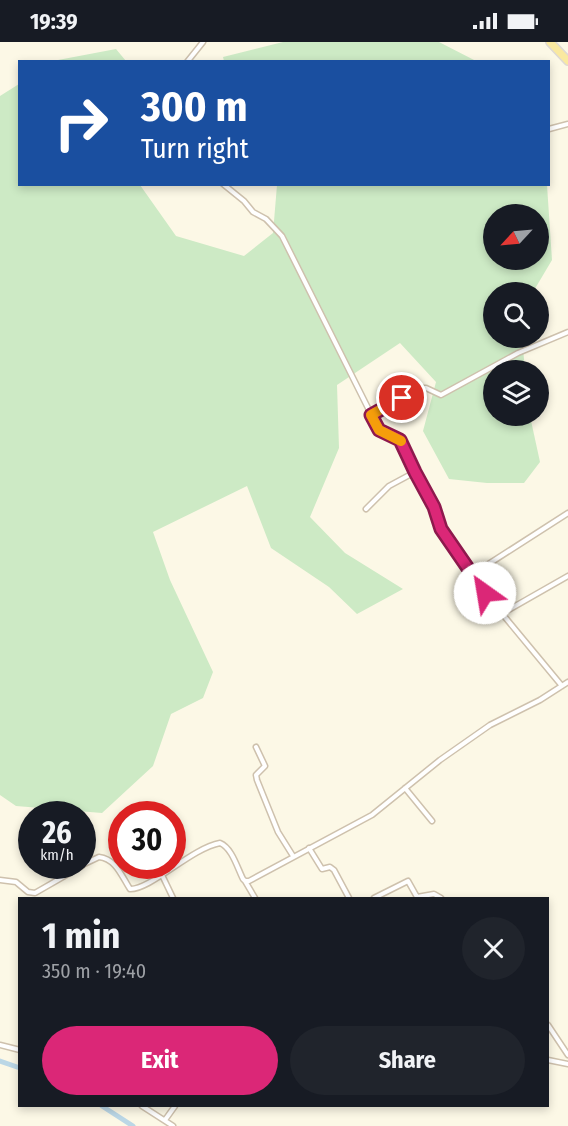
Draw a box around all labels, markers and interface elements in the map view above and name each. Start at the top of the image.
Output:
text: 19:39 [30,8,78,35]
text: 300 m [141,82,248,132]
icon: right [42,84,120,162]
text: Turn right [141,133,249,165]
north arrow [483,204,549,270]
map controls [483,204,549,426]
button: search [483,282,549,348]
button: layers [483,360,549,426]
pin [376,372,427,423]
icon: arrive [385,381,418,414]
position arrow [453,561,517,625]
speed limit sign: 30 [108,801,186,879]
text: 26 [42,815,72,851]
text: km/h [40,846,74,864]
text: 1 min [42,914,120,958]
button: close [462,917,525,980]
text: 350 m · 19:40 [42,959,146,983]
button: Exit [42,1026,278,1095]
button: Share [290,1026,525,1095]

